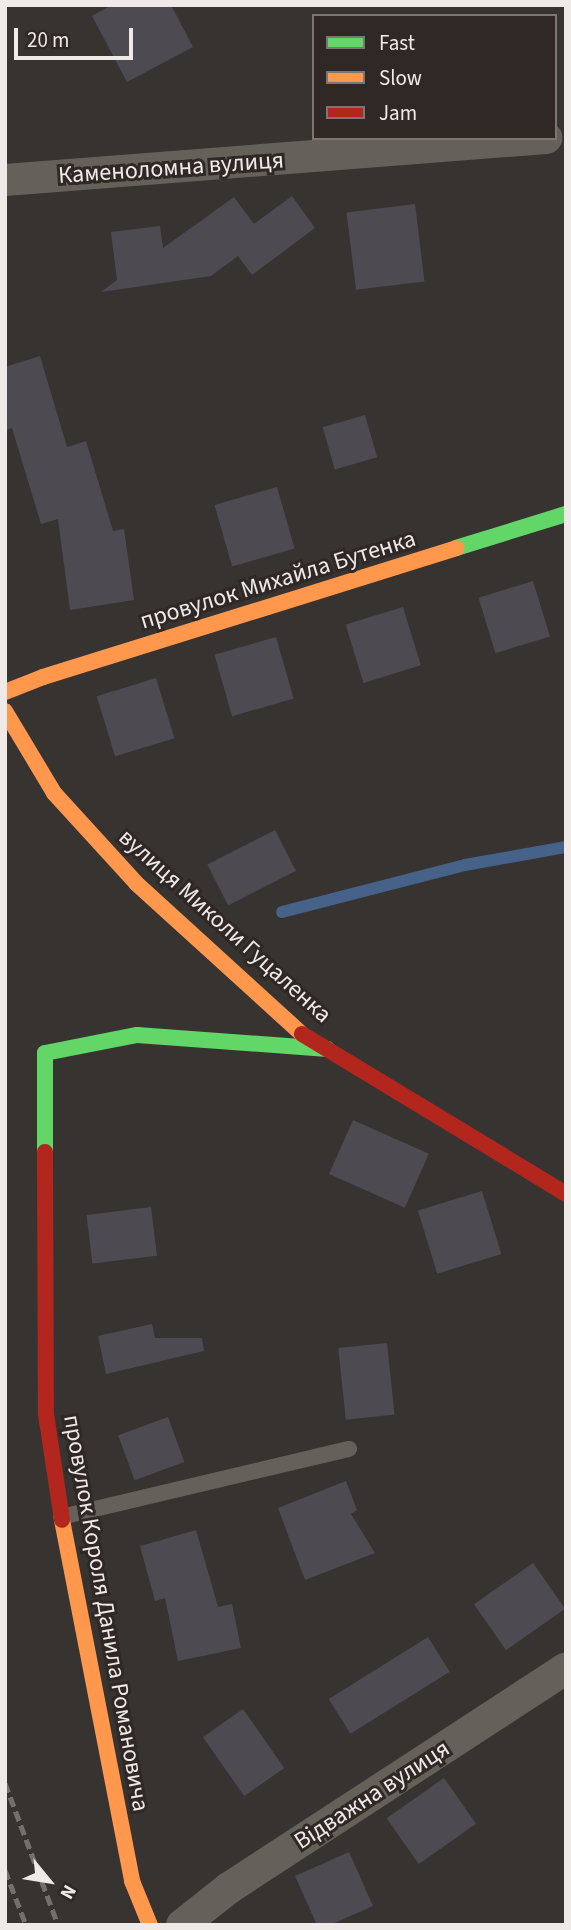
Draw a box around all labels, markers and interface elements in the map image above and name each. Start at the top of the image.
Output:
scale bar [18,14,136,58]
legend [312,14,557,140]
text: 20 m [27,25,69,55]
text: Fast [379,28,415,58]
text: Slow [379,63,422,93]
text: Jam [379,98,417,128]
street label: Каменоломна вулиця [57,146,285,190]
street label: провулок Михайла Бутенка [137,524,419,636]
street label: вулиця Миколи Гуцаленка [113,823,337,1029]
street label: провулок Короля Данила Романовича [57,1412,155,1814]
street label: Відважна вулиця [289,1734,455,1856]
north arrow [14,1846,84,1916]
text: N [53,1880,82,1904]

